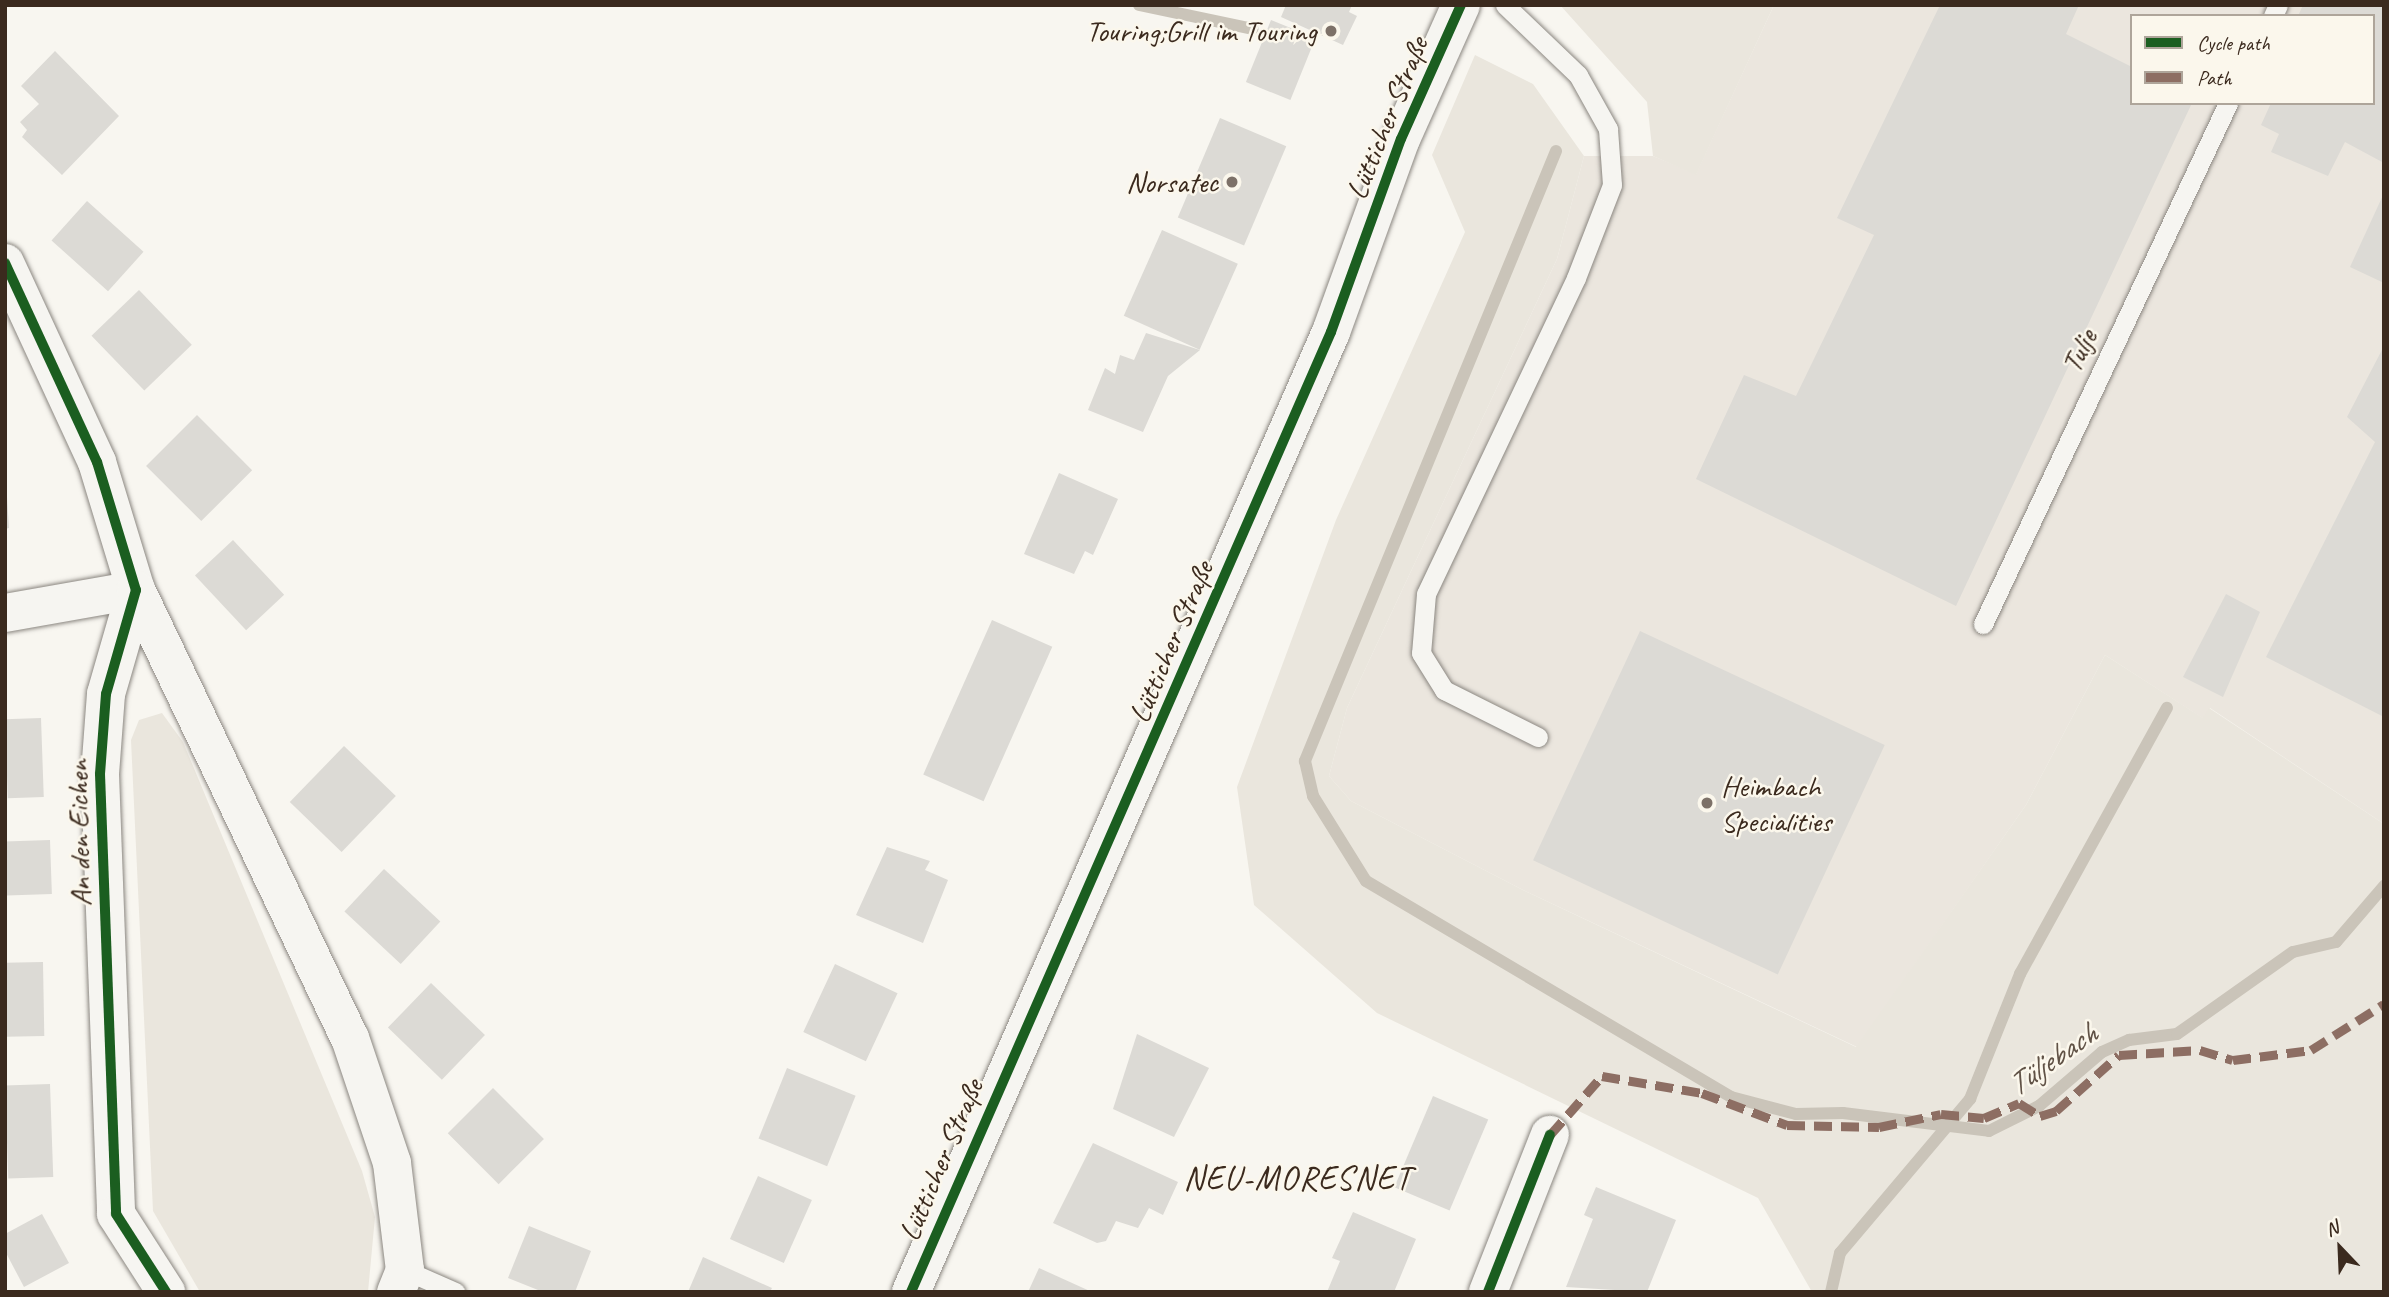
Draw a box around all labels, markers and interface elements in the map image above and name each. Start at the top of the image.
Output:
place label: Touring;Grill im Touring [1086,13,1317,49]
legend [2130,14,2375,105]
marker: Touring;Grill im Touring [1323,23,1339,39]
text: Cycle path [2197,30,2270,56]
street label: Lütticher Straße [1338,31,1436,205]
text: Path [2197,65,2232,91]
place label: Norsatec [1126,164,1218,200]
marker: Norsatec [1224,174,1240,190]
street label: Tulje [2054,324,2104,378]
street label: Lütticher Straße [1121,555,1221,729]
street label: An den Eichen [60,759,98,907]
place label: Heimbach Specialities [1721,768,1831,838]
marker: Heimbach Specialities [1699,795,1715,811]
water label: Tüljebach [1999,1015,2105,1105]
street label: Lütticher Straße [891,1073,991,1247]
district label: NEU-MORESNET [1184,1159,1412,1199]
north arrow [2305,1213,2375,1283]
text: N [2322,1215,2342,1242]

